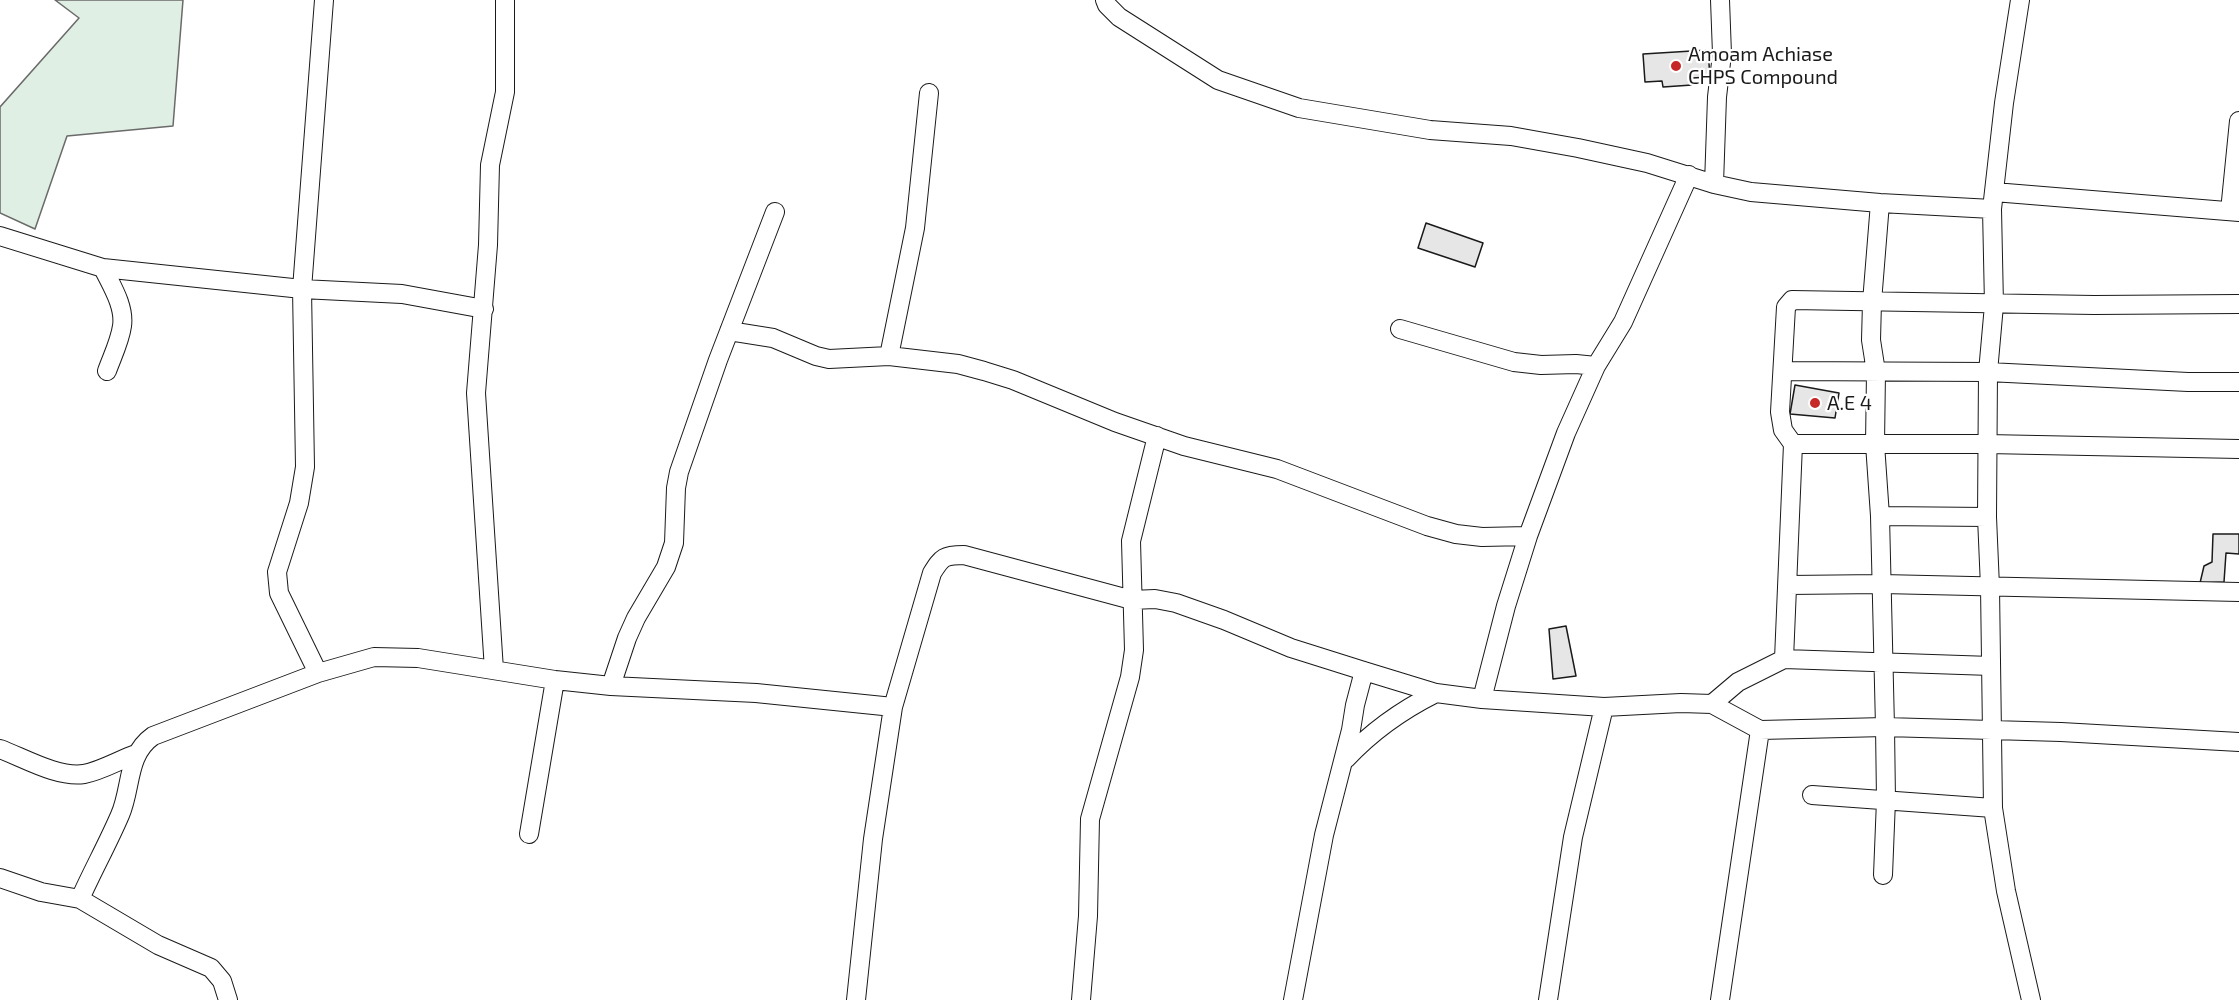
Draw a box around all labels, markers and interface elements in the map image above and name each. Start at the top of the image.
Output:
place label: Amoam Achiase CHPS Compound [1688,42,1838,89]
marker: Amoam Achiase CHPS Compound [1669,59,1683,73]
place label: A.E 4 [1827,391,1872,415]
marker: A.E 4 [1808,396,1822,410]

